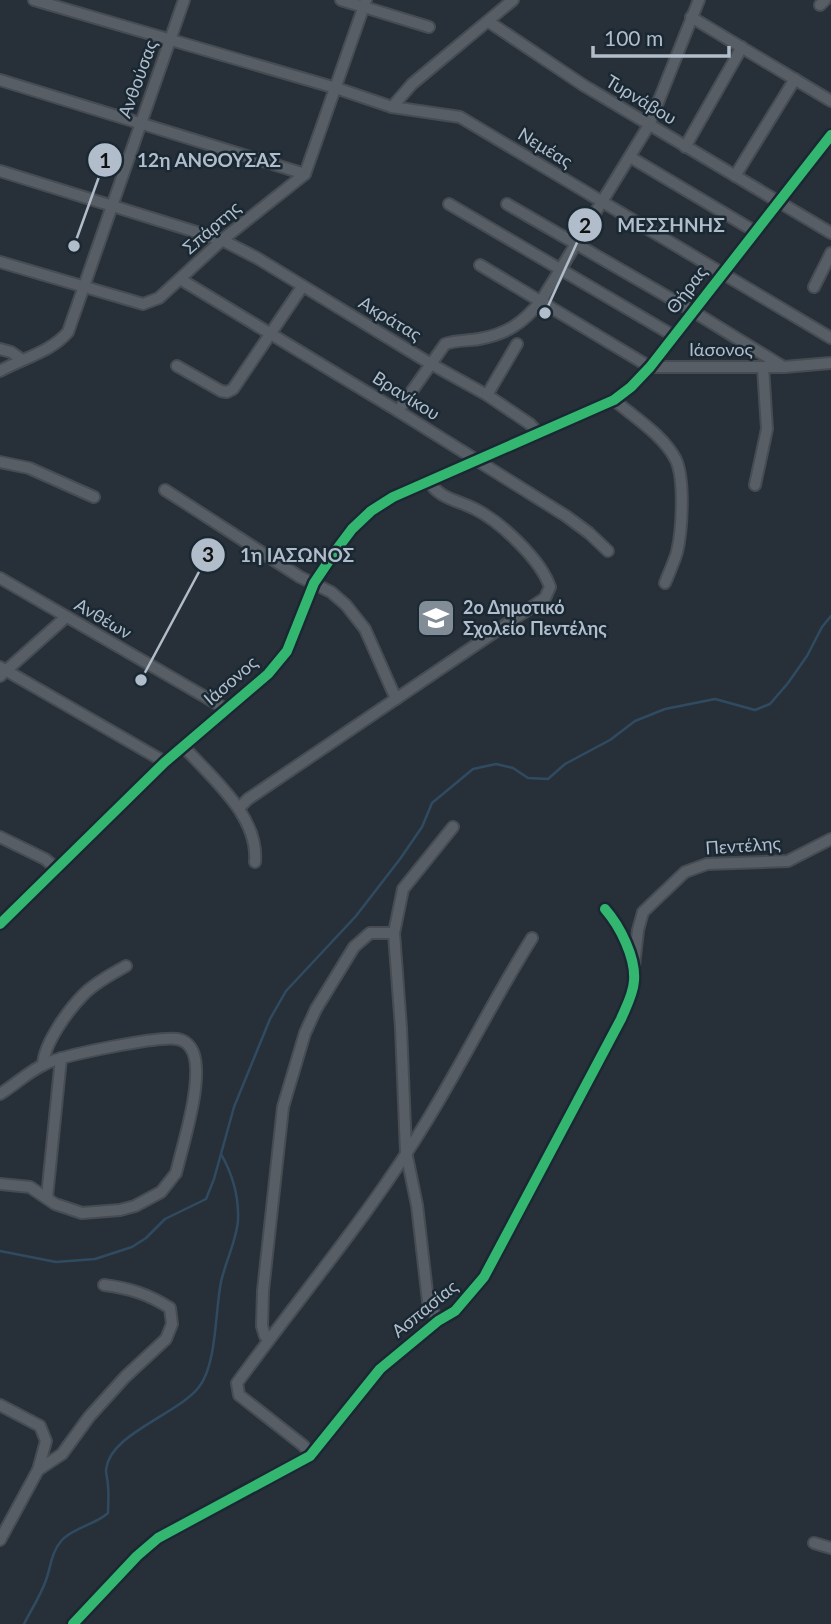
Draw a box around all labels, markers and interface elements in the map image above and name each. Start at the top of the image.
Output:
scale bar [593,14,730,58]
text: 100 m [604,25,663,50]
street label: Ανθούσας [113,36,162,121]
street label: Τυρνάβου [602,69,681,129]
street label: Νεμέας [514,122,577,172]
callout: 12η ΑΝΘΟΥΣΑΣ [88,140,295,180]
text: 1 [99,147,111,172]
text: 12η ΑΝΘΟΥΣΑΣ [137,148,281,171]
street label: Σπάρτης [178,196,245,258]
callout: ΜΕΣΣΗΝΗΣ [568,205,738,245]
text: 2 [579,212,591,237]
text: ΜΕΣΣΗΝΗΣ [617,213,725,236]
street label: Θήρας [661,261,712,318]
street label: Ακράτας [355,291,426,346]
street label: Ιάσονος [689,338,754,360]
street label: Βρανίκου [369,366,444,424]
callout: 1η ΙΑΣΩΝΟΣ [190,535,368,575]
text: 3 [202,541,214,566]
text: 1η ΙΑΣΩΝΟΣ [240,543,354,566]
street label: Ανθέων [71,593,136,643]
place label: 2ο Δημοτικό Σχολείο Πεντέλης [463,596,607,639]
school or university icon: 2ο Δημοτικό Σχολείο Πεντέλης [415,597,457,639]
street label: Ιάσονος [199,651,262,709]
street label: Πεντέλης [704,831,782,859]
street label: Ασπασίας [387,1274,462,1342]

